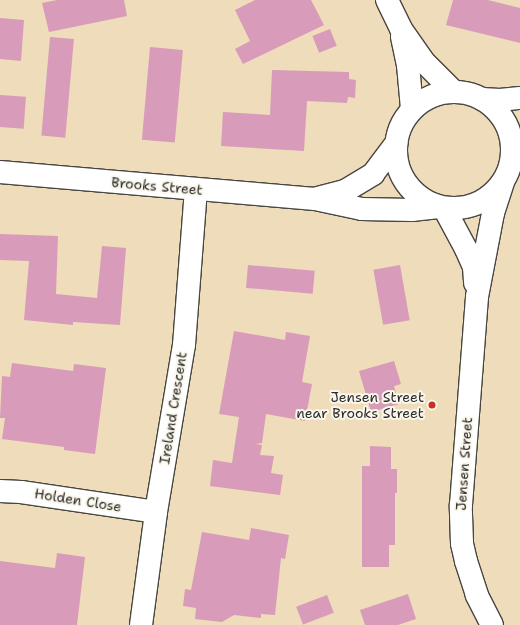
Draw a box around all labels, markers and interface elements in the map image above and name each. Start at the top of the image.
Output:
street label: Brooks Street [111,174,203,198]
street label: Ireland Crescent [156,351,190,465]
place label: Jensen Street near Brooks Street [296,389,424,422]
marker: Jensen Street near Brooks Street [427,400,437,410]
street label: Jensen Street [452,417,476,511]
street label: Holden Close [33,485,123,515]

